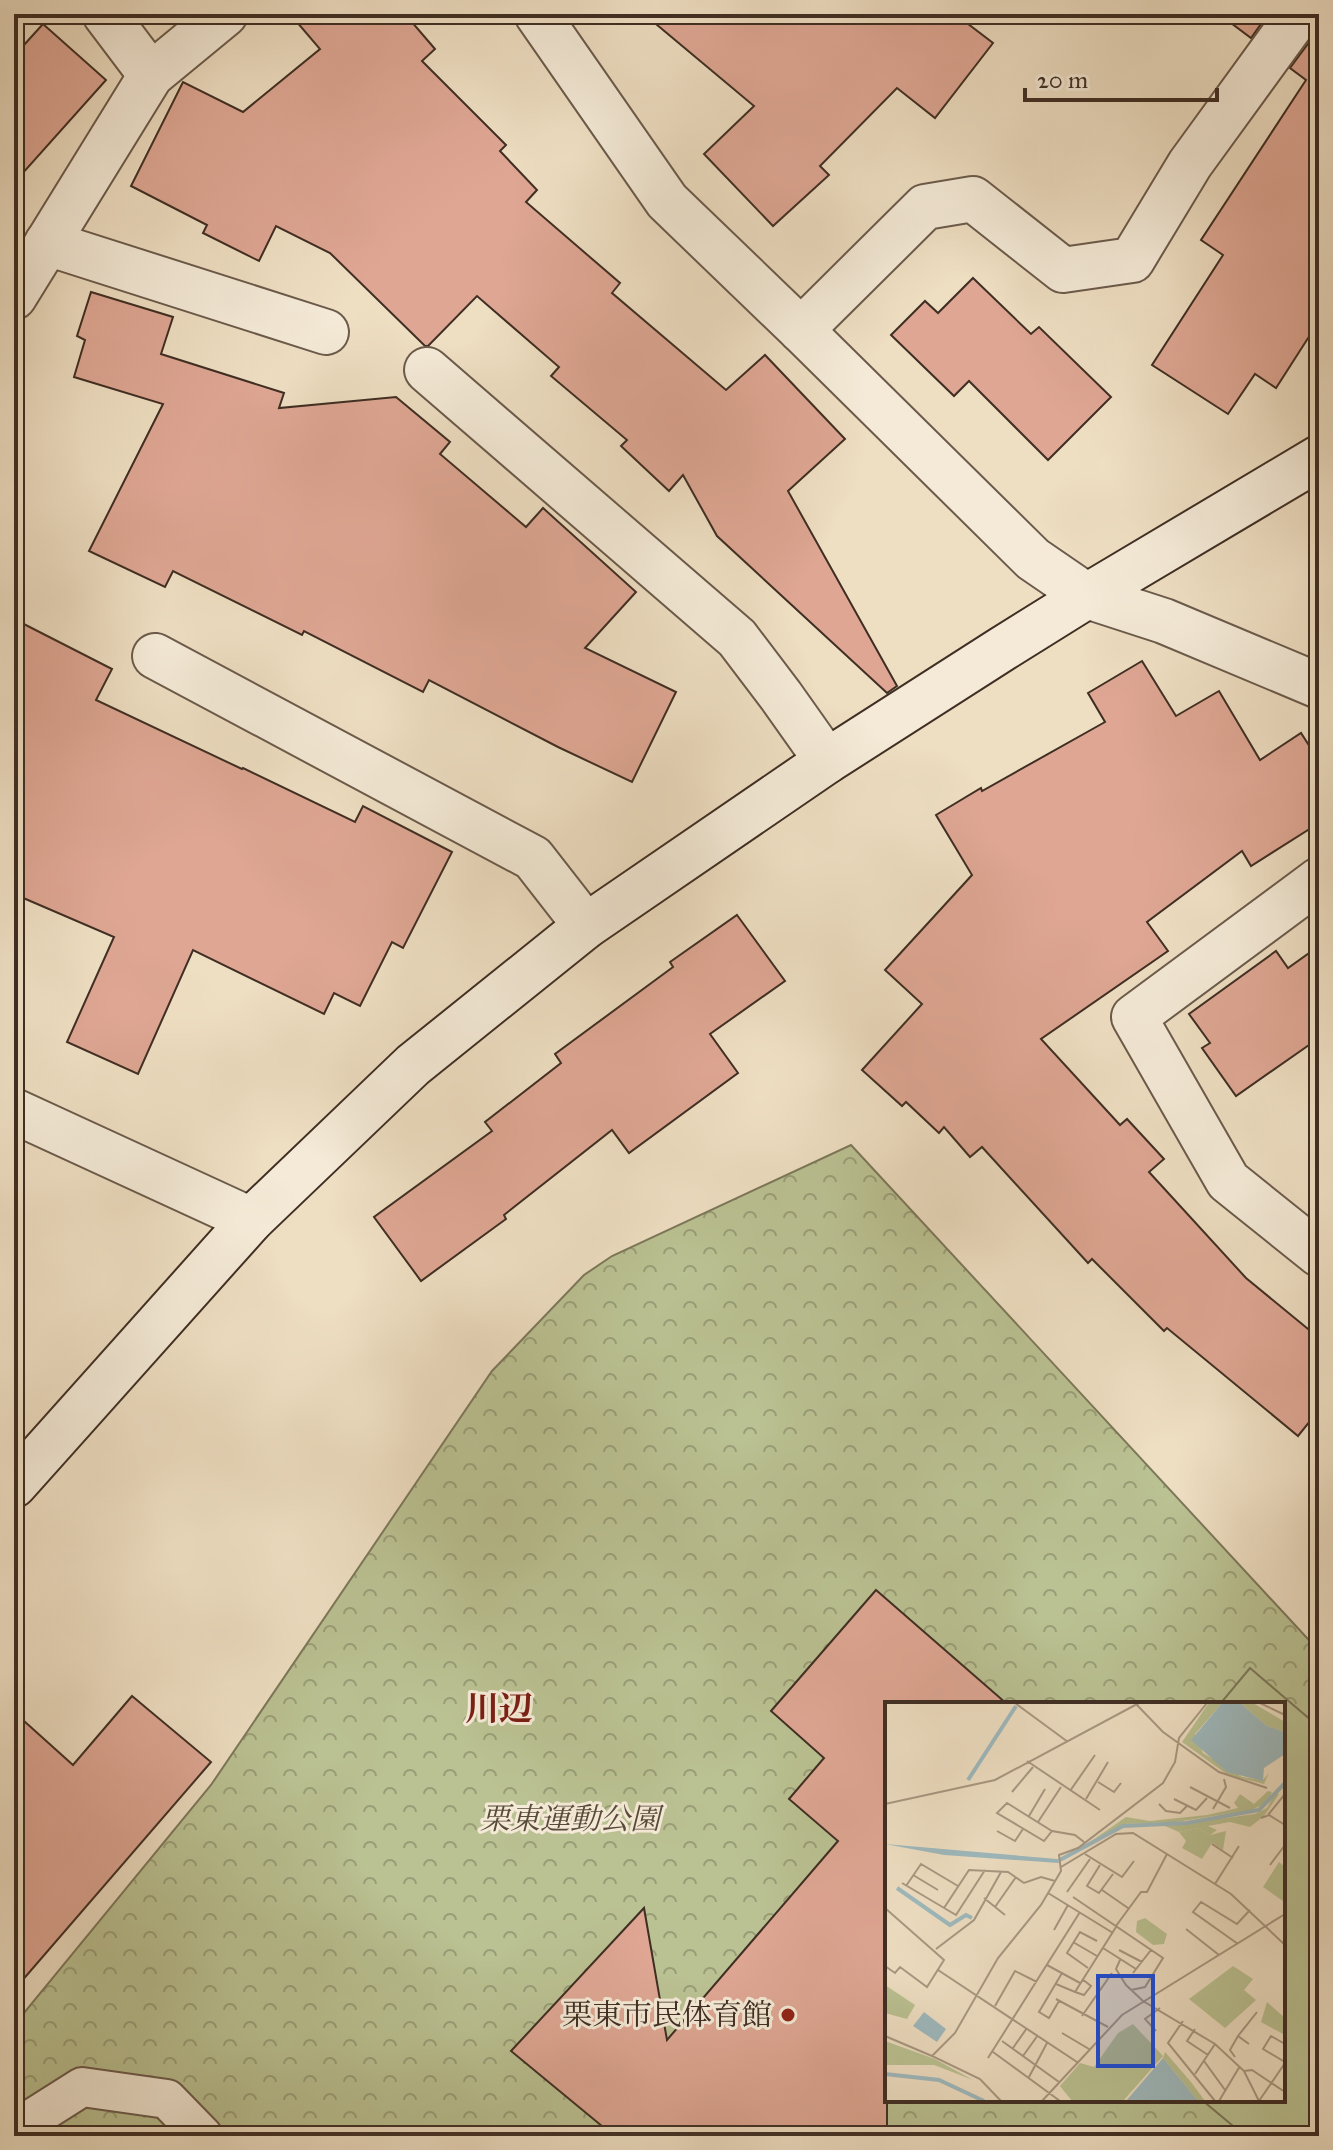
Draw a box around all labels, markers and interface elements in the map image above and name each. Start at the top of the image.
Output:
scale bar [1025,52,1217,102]
text: 20 m [1037,65,1088,95]
district label: 川辺 [465,1688,533,1729]
inset map [885,1702,1285,2102]
park label: 栗東運動公園 [480,1801,665,1837]
place label: 栗東市民体育館 [562,1997,772,2033]
marker: 栗東市民体育館 [779,2006,797,2024]

